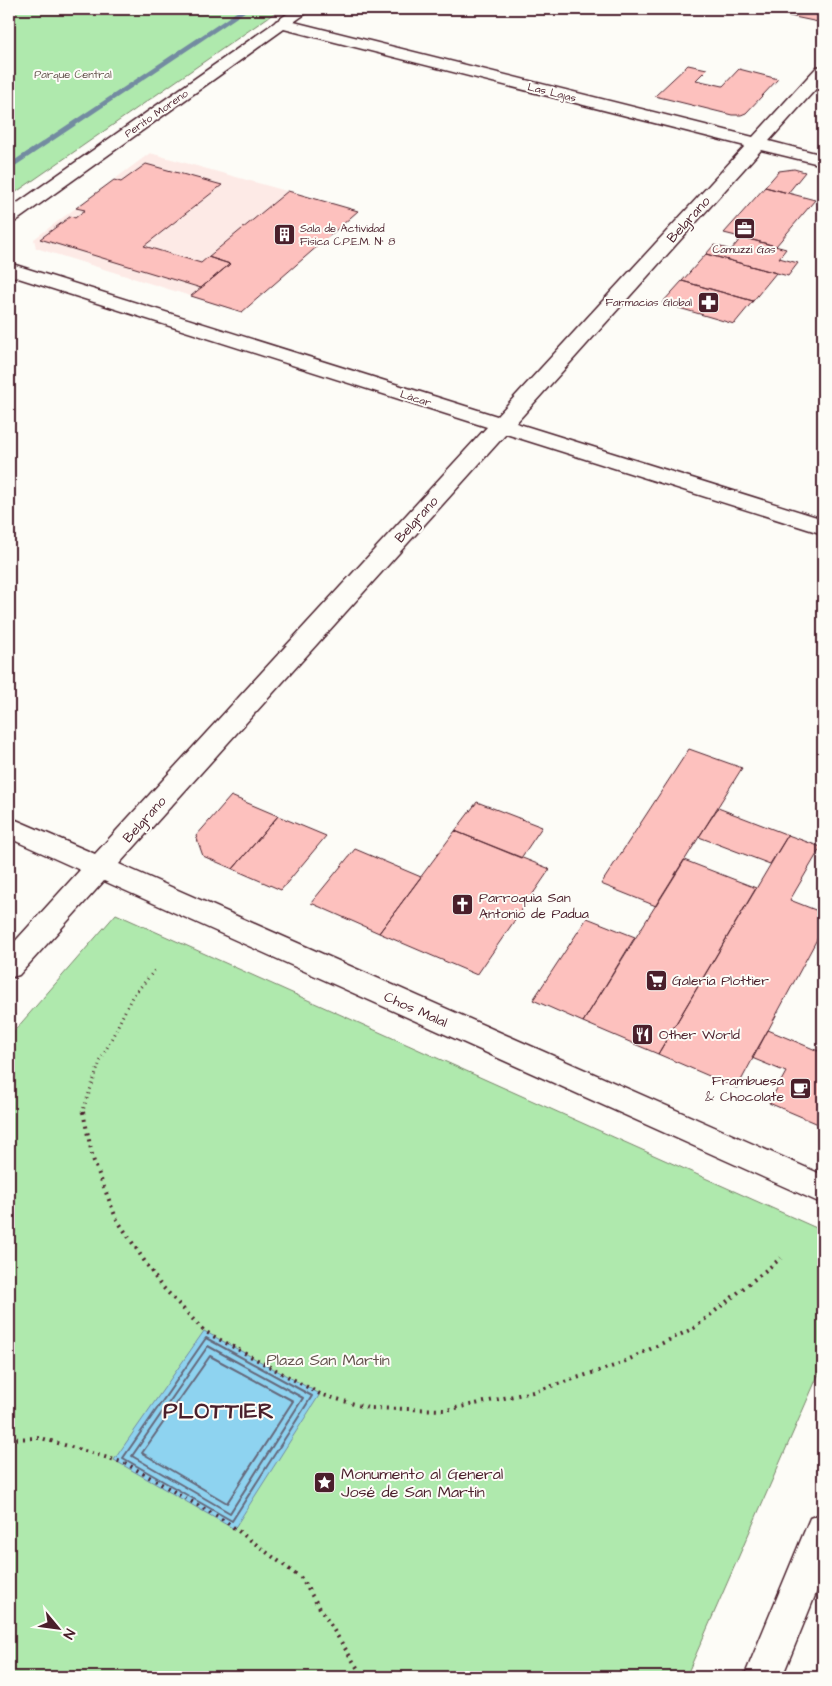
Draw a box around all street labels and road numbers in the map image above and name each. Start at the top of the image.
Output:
street label: Las Lajas [526,79,578,106]
street label: Perito Moreno [121,85,192,141]
street label: Belgrano [662,192,715,247]
street label: Lácar [398,386,433,411]
street label: Belgrano [390,492,443,547]
street label: Belgrano [118,792,171,847]
street label: Chos Malal [381,987,451,1033]

